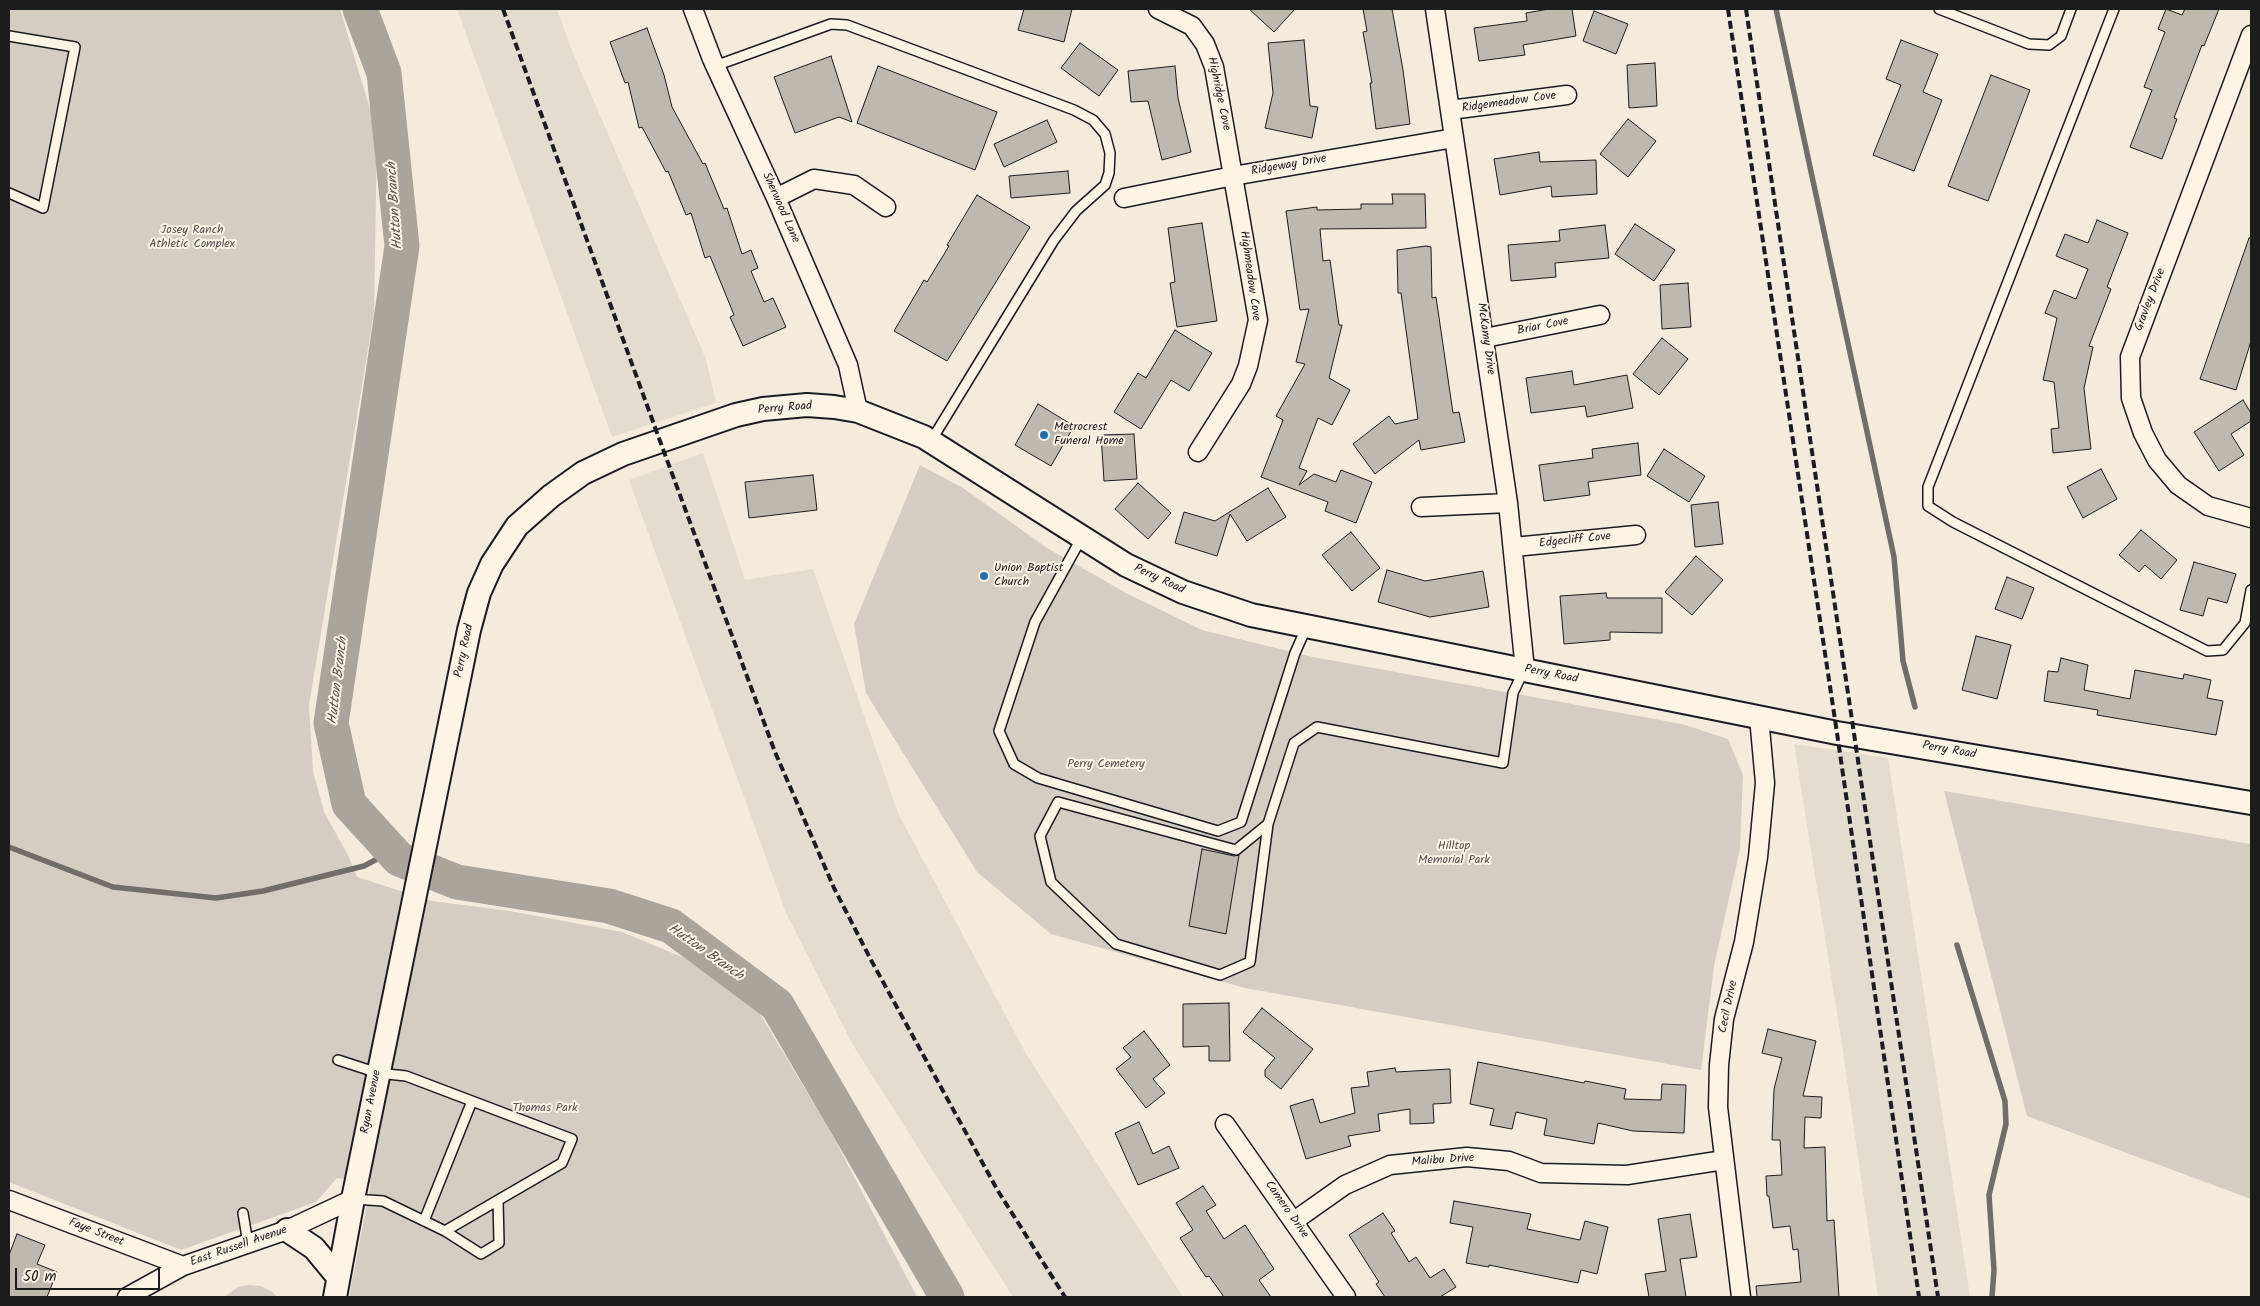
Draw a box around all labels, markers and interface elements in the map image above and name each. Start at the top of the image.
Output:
street label: Highridge Cove [1203,56,1233,132]
street label: Ridgemeadow Cove [1461,89,1557,117]
street label: Ridgeway Drive [1250,152,1328,180]
water label: Hutton Branch [385,162,407,250]
street label: Sherwood Lane [758,170,802,246]
park label: Josey Ranch Athletic Complex [149,224,235,252]
street label: Highmeadow Cove [1236,230,1262,322]
street label: Gravley Drive [2132,267,2170,333]
street label: McKamy Drive [1473,302,1497,376]
street label: Briar Cove [1516,315,1570,339]
street label: Perry Road [757,399,813,419]
place label: Metrocrest Funeral Home [1054,421,1124,449]
marker: Metrocrest Funeral Home [1038,429,1050,441]
street label: Edgecliff Cove [1538,530,1612,552]
place label: Union Baptist Church [994,562,1063,590]
street label: Perry Road [1131,562,1187,598]
marker: Union Baptist Church [978,570,990,582]
street label: Perry Road [452,623,478,679]
water label: Hutton Branch [325,636,353,726]
street label: Perry Road [1523,663,1579,687]
street label: Perry Road [1921,739,1977,763]
park label: Perry Cemetery [1067,758,1145,772]
park label: Hilltop Memorial Park [1418,840,1490,868]
water label: Hutton Branch [664,921,746,985]
street label: Cecil Drive [1716,979,1742,1035]
street label: Ryan Avenue [359,1069,385,1135]
park label: Thomas Park [512,1102,578,1116]
street label: Malibu Drive [1411,1152,1475,1170]
street label: Camero Drive [1261,1178,1311,1242]
street label: Faye Street [66,1216,126,1250]
street label: East Russell Avenue [189,1224,289,1270]
scale bar [18,1258,162,1290]
text: 50 m [23,1265,57,1289]

